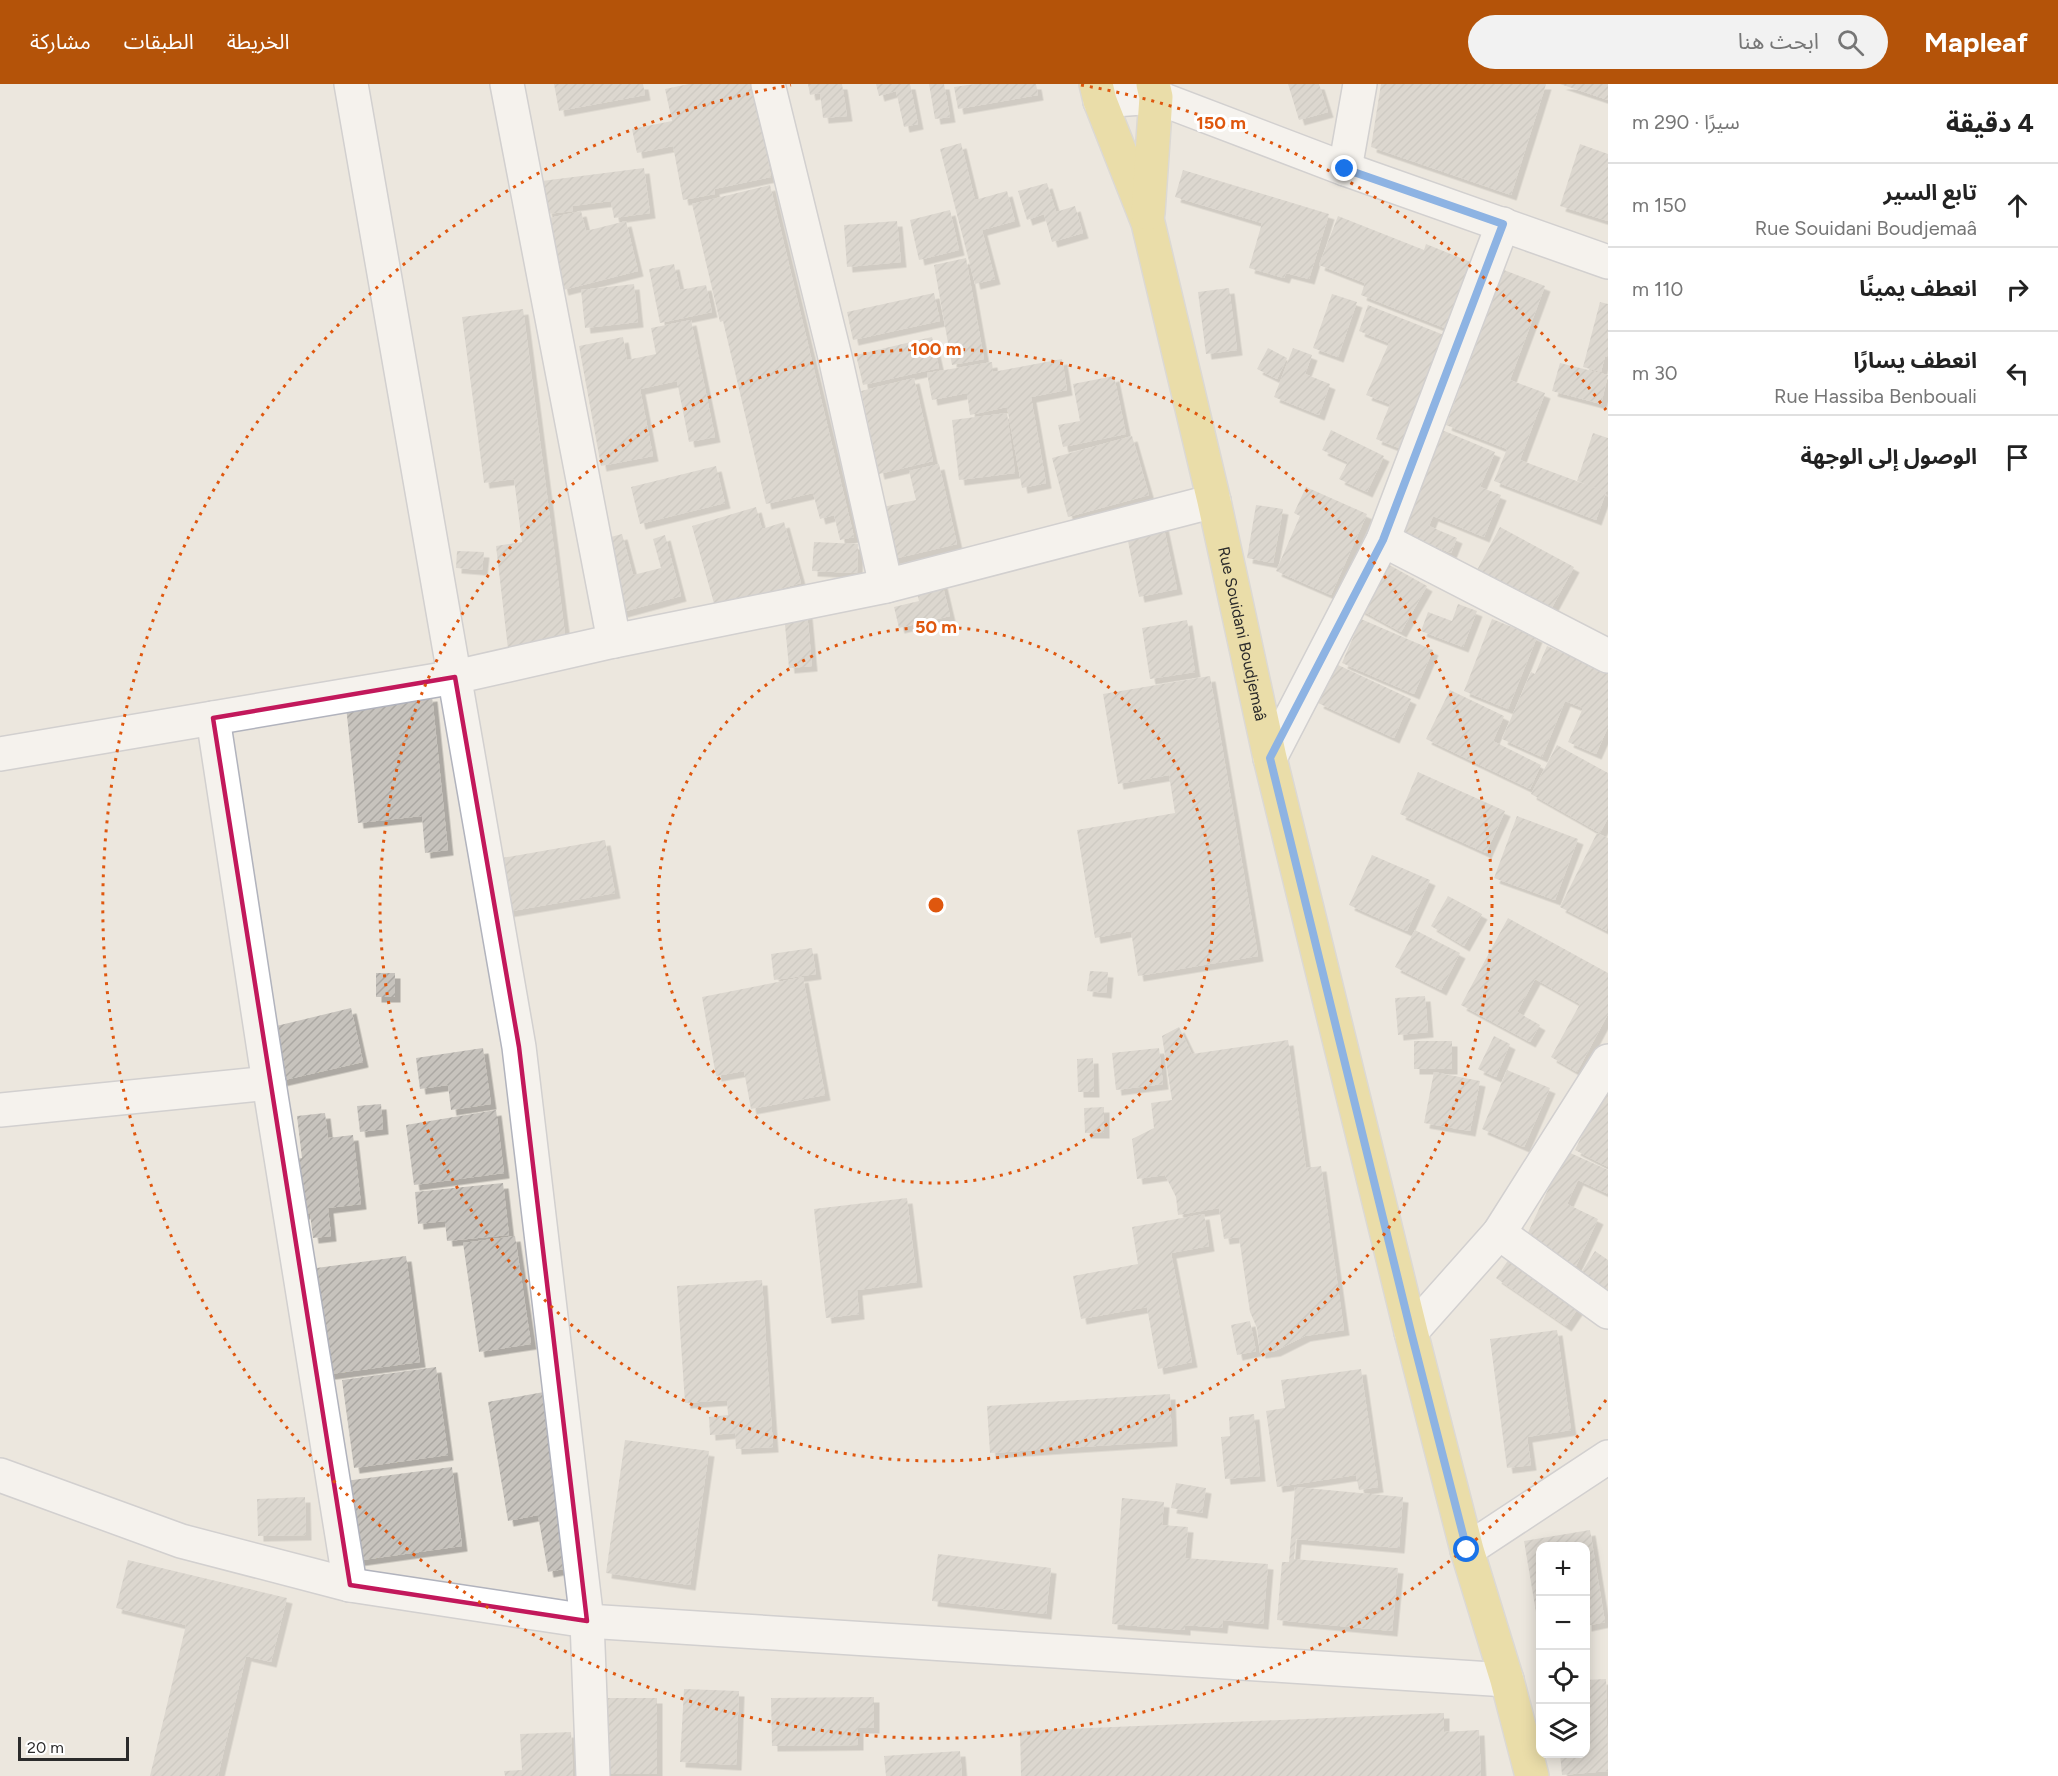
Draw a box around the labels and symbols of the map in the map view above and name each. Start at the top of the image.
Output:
text: 150 m [1196,112,1246,134]
route end [1331,155,1357,181]
text: 100 m [911,338,961,360]
street label: Rue Souidani Boudjemaâ [1214,545,1271,723]
text: 50 m [915,616,957,638]
centre of rings [926,895,946,915]
route start [1453,1536,1479,1562]
scale bar [18,1734,129,1762]

